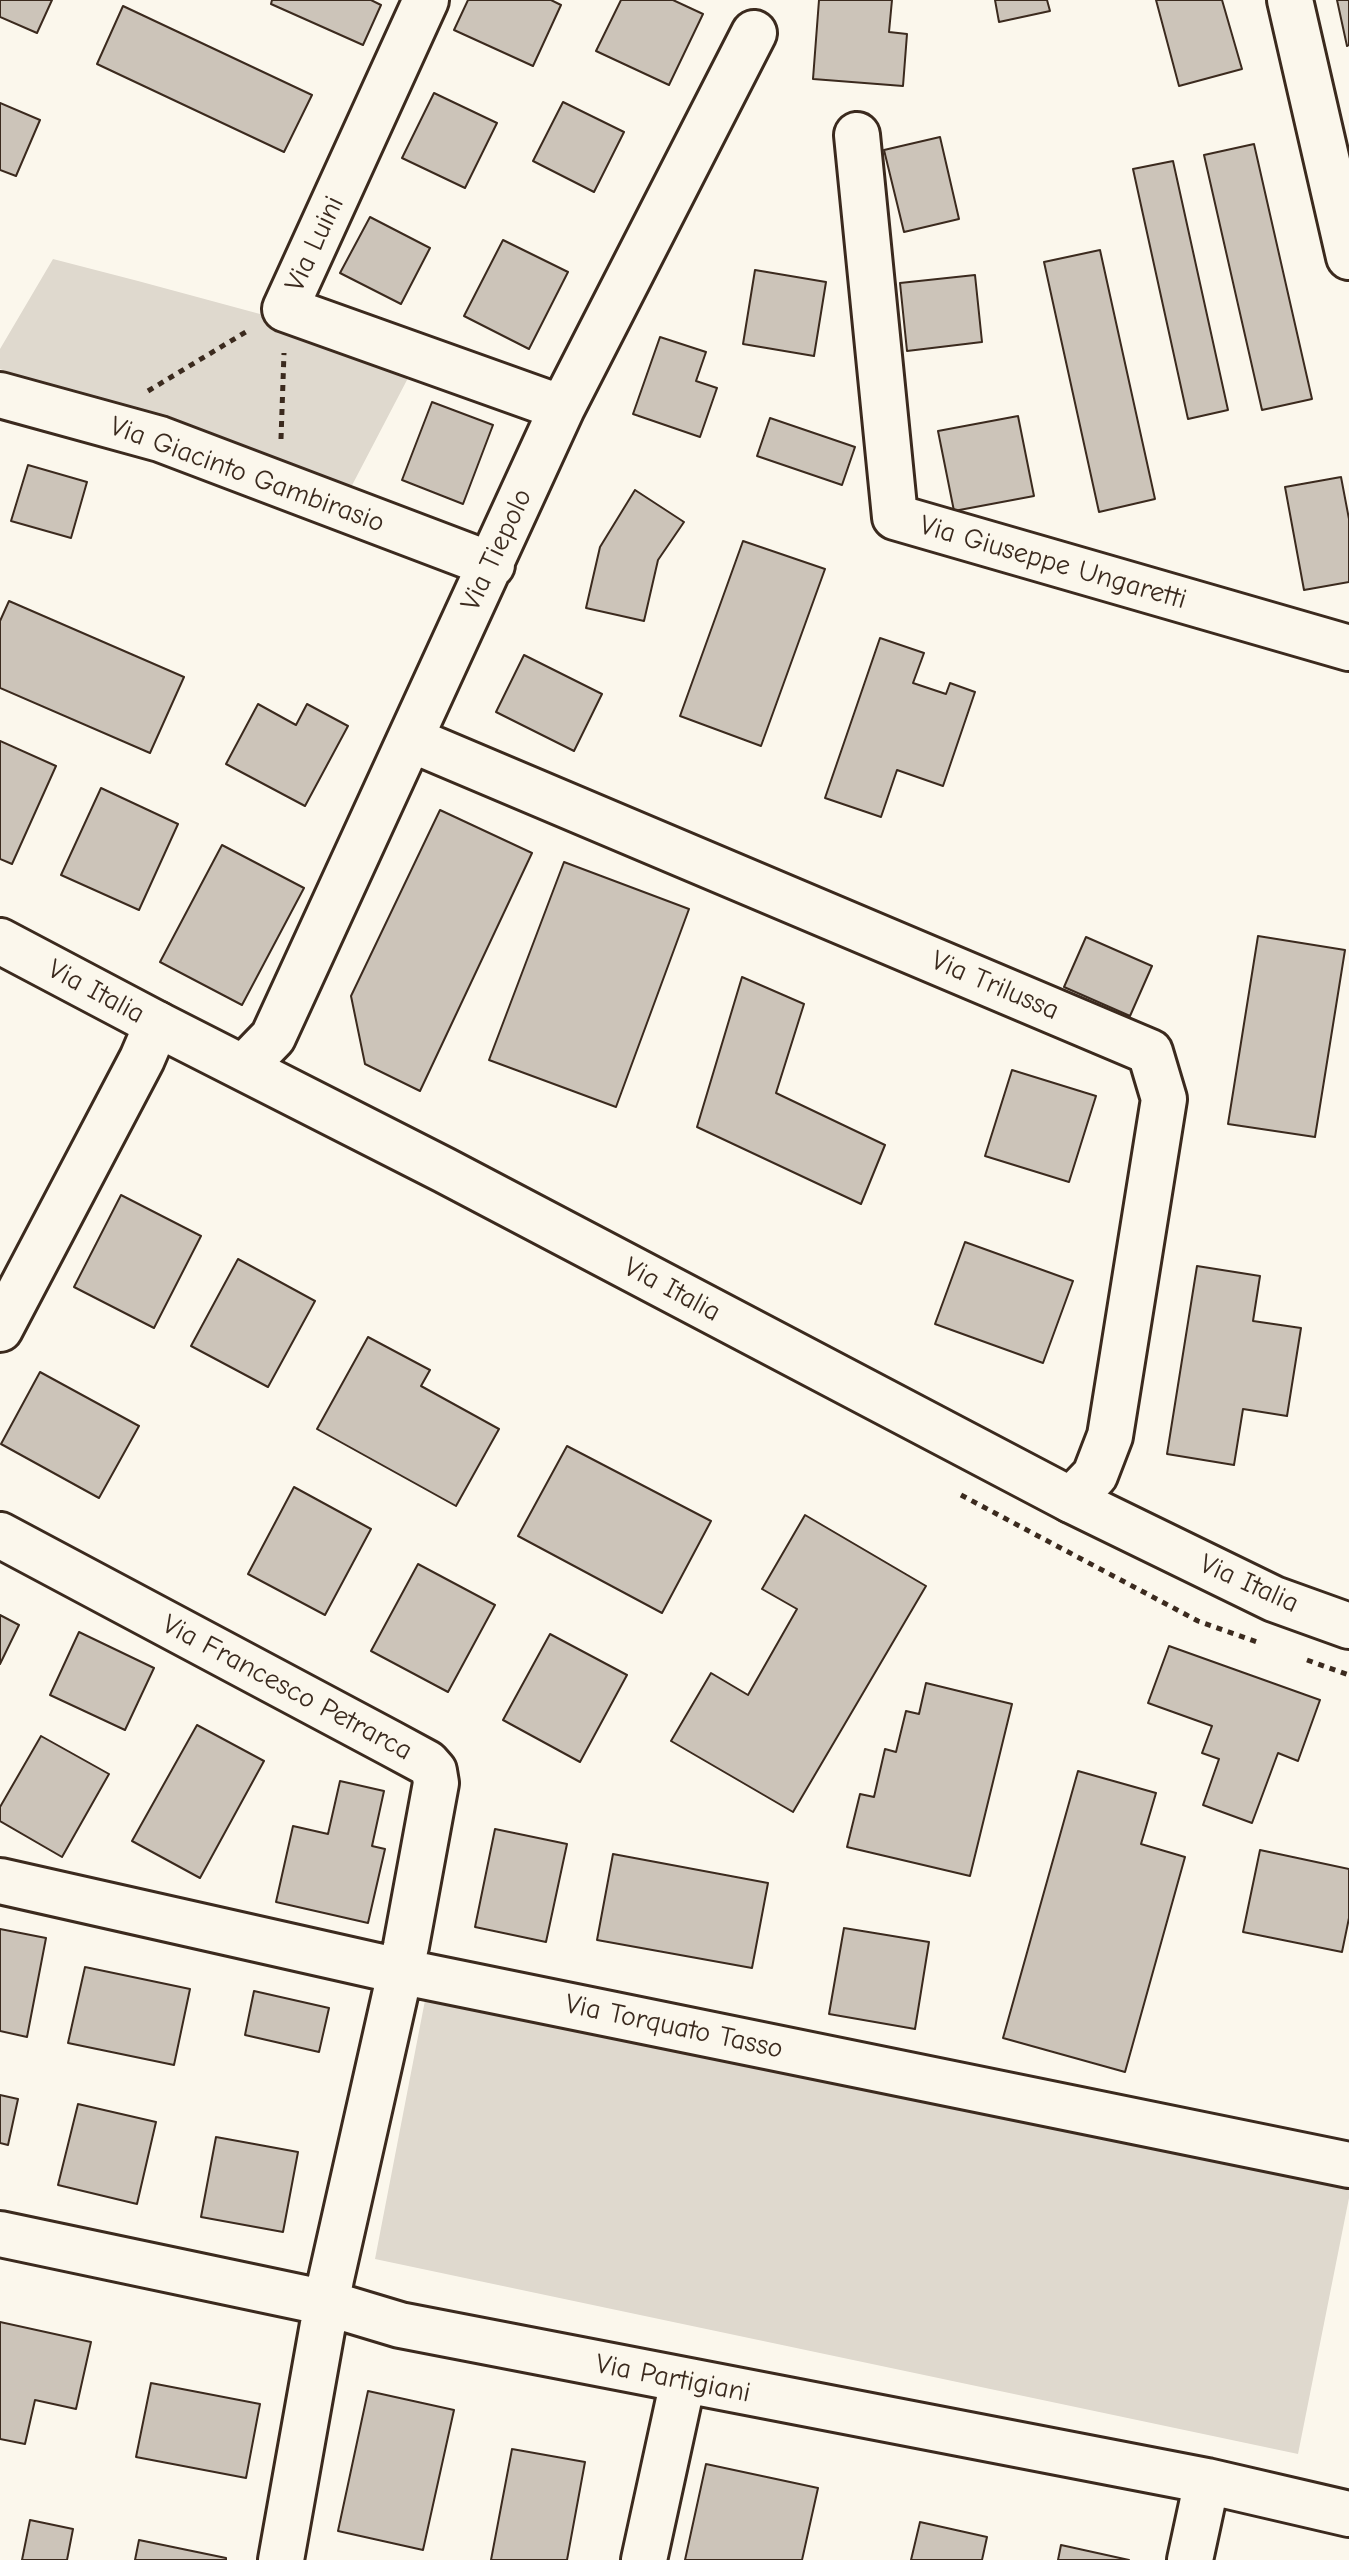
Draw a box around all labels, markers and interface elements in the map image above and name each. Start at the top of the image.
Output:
street label: Via Luini [278,191,352,297]
street label: Via Giacinto Gambirasio [105,410,389,540]
street label: Via Tiepolo [454,484,540,616]
street label: Via Giuseppe Ungaretti [916,509,1190,617]
street label: Via Trilussa [926,944,1064,1028]
street label: Via Italia [42,953,150,1031]
street label: Via Italia [618,1251,726,1329]
street label: Via Italia [1194,1547,1304,1621]
street label: Via Francesco Petrarca [156,1608,418,1768]
street label: Via Torquato Tasso [562,1988,786,2066]
street label: Via Partigiani [593,2348,753,2410]

